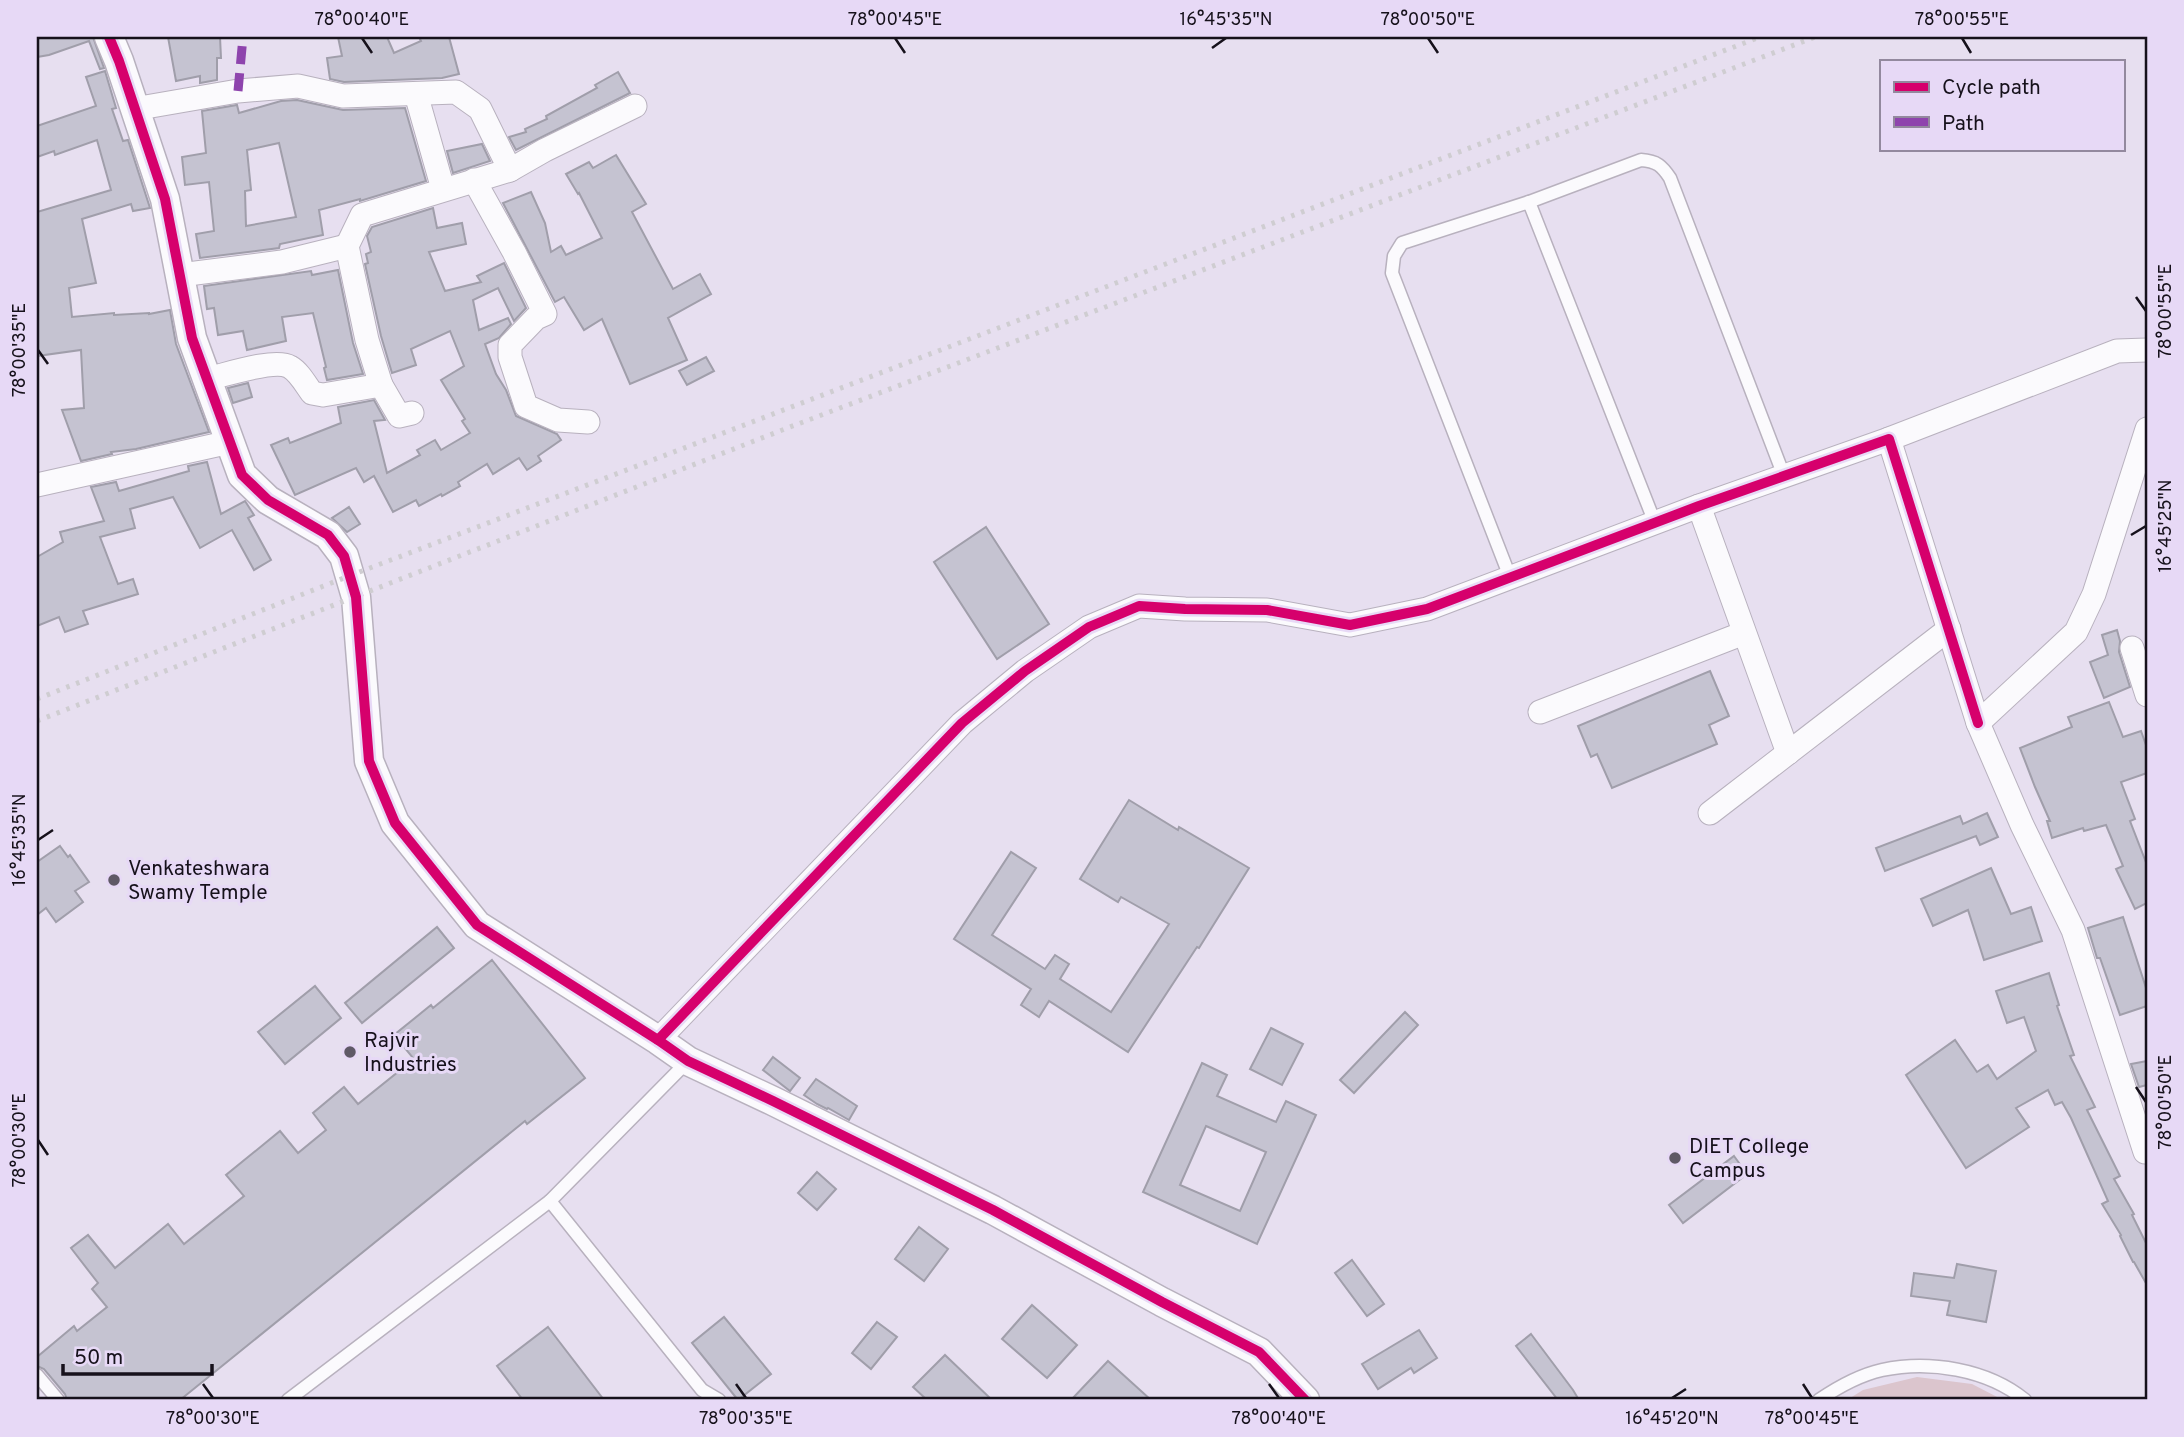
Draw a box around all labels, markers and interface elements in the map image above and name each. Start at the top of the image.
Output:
text: 78°00'40"E [315,9,409,32]
text: 78°00'45"E [848,9,942,32]
text: 16°45'35"N [1179,9,1273,32]
text: 78°00'50"E [1381,9,1475,32]
text: 78°00'55"E [1915,9,2009,32]
legend [1880,60,2124,150]
text: Cycle path [1942,75,2041,102]
text: Path [1942,111,1985,138]
text: 78°00'55"E [2155,264,2178,358]
text: 78°00'35"E [9,303,32,397]
text: 16°45'25"N [2155,479,2178,573]
text: 16°45'35"N [9,793,32,887]
place label: Venkateshwara Swamy Temple [128,856,270,907]
marker: Venkateshwara Swamy Temple [106,872,122,888]
place label: Rajvir Industries [364,1028,457,1079]
marker: Rajvir Industries [342,1044,358,1060]
text: 78°00'50"E [2155,1055,2178,1149]
text: 78°00'30"E [9,1093,32,1187]
place label: DIET College Campus [1689,1134,1809,1185]
marker: DIET College Campus [1667,1150,1683,1166]
scale bar [63,1332,212,1376]
text: 50 m [74,1345,123,1372]
text: 78°00'30"E [166,1408,260,1431]
text: 78°00'35"E [699,1408,793,1431]
text: 78°00'40"E [1232,1408,1326,1431]
text: 16°45'20"N [1625,1408,1719,1431]
text: 78°00'45"E [1765,1408,1859,1431]

